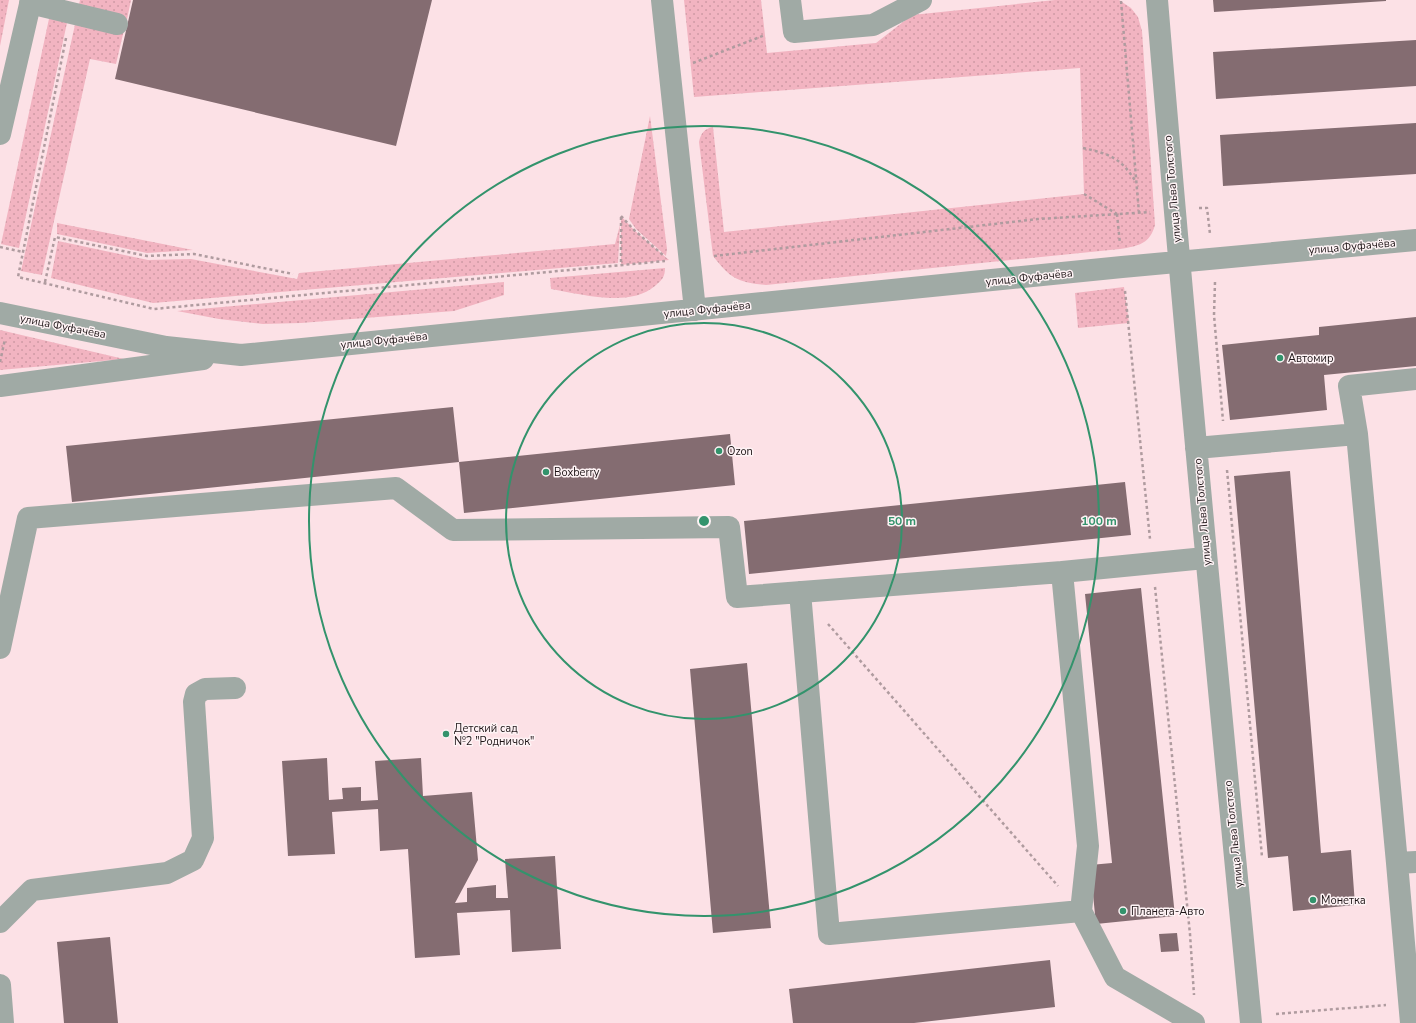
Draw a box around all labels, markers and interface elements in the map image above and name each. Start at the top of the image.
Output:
street label: улица Льва Толстого [1160,135,1185,243]
street label: улица Фуфачёва [1308,235,1396,258]
street label: улица Фуфачёва [985,265,1073,290]
street label: улица Фуфачёва [663,297,751,322]
street label: улица Фуфачёва [19,311,107,342]
street label: улица Фуфачёва [340,328,428,353]
place label: Автомир [1288,351,1333,366]
marker: Автомир [1275,353,1285,363]
place label: Ozon [727,444,753,459]
marker: Ozon [714,446,724,456]
street label: улица Льва Толстого [1190,458,1215,566]
place label: Boxberry [554,465,600,480]
marker: Boxberry [541,467,551,477]
text: 50 m [888,513,916,529]
text: 100 m [1081,513,1117,529]
centre of rings [697,514,711,528]
place label: Детский сад №2 "Родничок" [454,721,534,749]
marker: Детский сад №2 "Родничок" [441,729,451,739]
street label: улица Льва Толстого [1220,780,1247,888]
place label: Монетка [1321,893,1366,908]
marker: Монетка [1308,895,1318,905]
place label: Планета-Авто [1131,904,1205,919]
marker: Планета-Авто [1118,906,1128,916]

